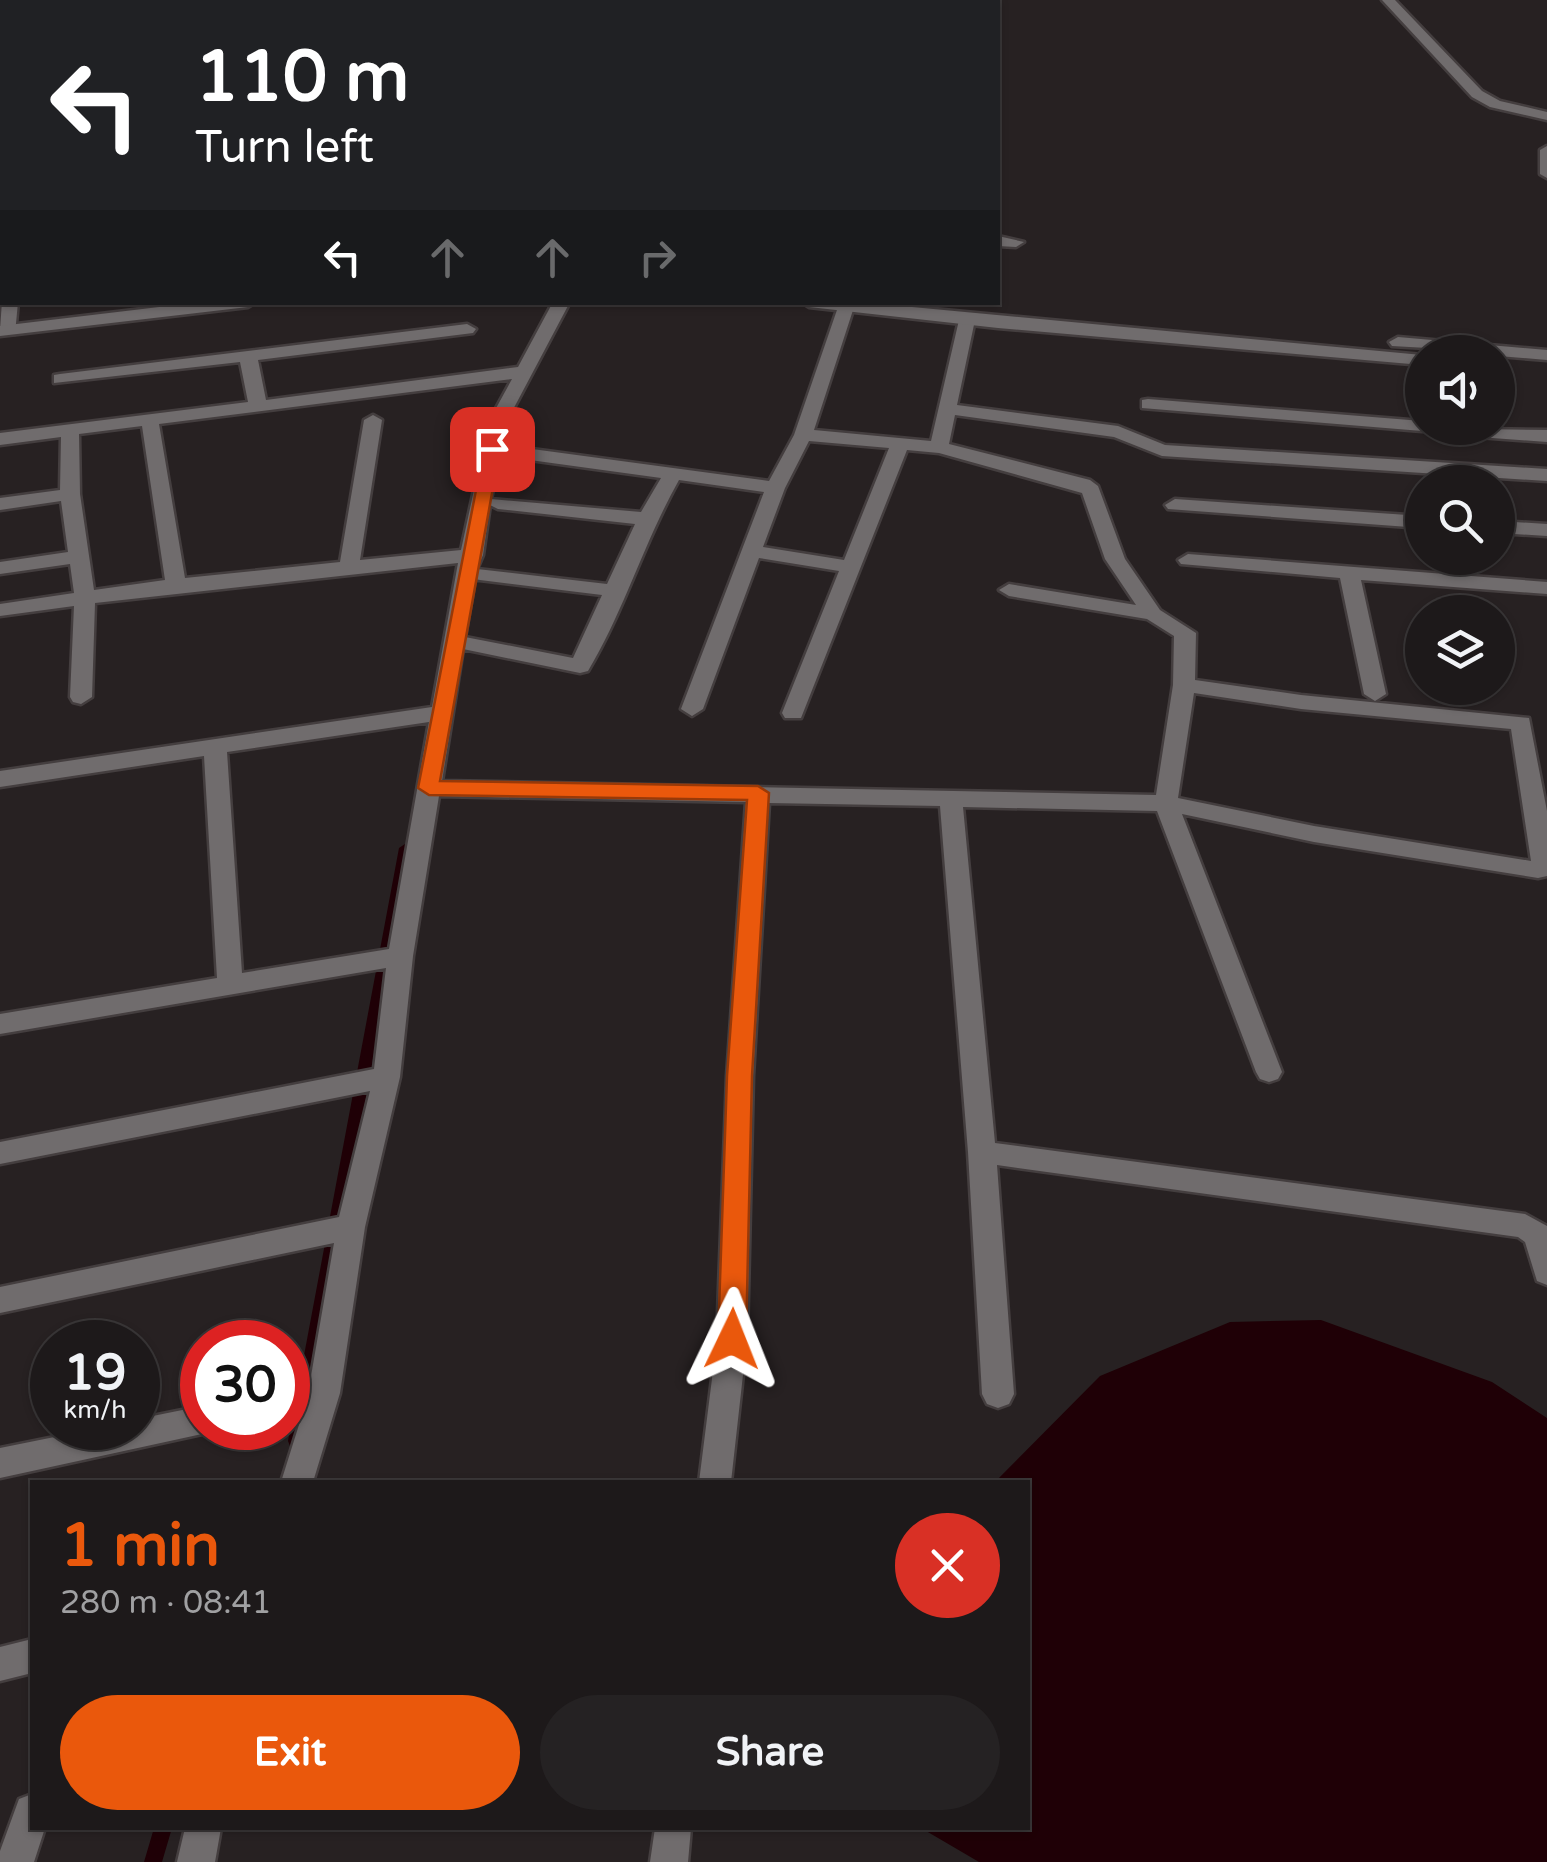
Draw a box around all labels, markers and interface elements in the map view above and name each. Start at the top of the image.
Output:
text: 110 m [195,36,409,120]
icon: left [30,40,160,170]
text: Turn left [195,121,374,175]
icon: left [315,230,370,285]
icon: ahead [420,230,475,285]
icon: ahead [525,230,580,285]
icon: right [630,230,685,285]
map controls [1405,335,1515,705]
button: sound [1405,335,1515,445]
pin [450,407,535,492]
icon: arrive [465,422,520,477]
button: search [1405,465,1515,575]
button: layers [1405,595,1515,705]
position arrow [680,1287,784,1391]
speed limit sign: 30 [180,1320,310,1450]
text: 19 [64,1343,126,1403]
text: km/h [64,1395,126,1425]
text: 1 min [60,1510,220,1582]
button: close [895,1513,1000,1618]
text: 280 m · 08:41 [60,1584,272,1622]
button: Exit [60,1695,520,1810]
button: Share [540,1695,1000,1810]

